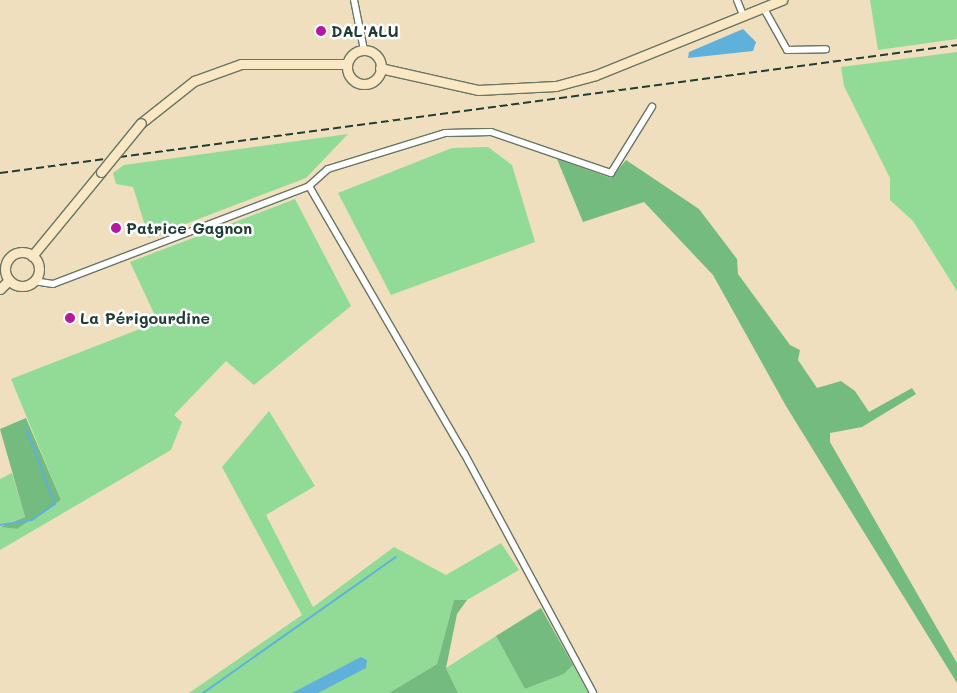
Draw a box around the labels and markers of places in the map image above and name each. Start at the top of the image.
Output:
place label: DAL'ALU [331,21,399,41]
marker: DAL'ALU [315,25,327,37]
place label: Patrice Gagnon [126,218,252,238]
marker: Patrice Gagnon [110,222,122,234]
place label: La Périgourdine [80,308,210,328]
marker: La Périgourdine [64,312,76,324]

